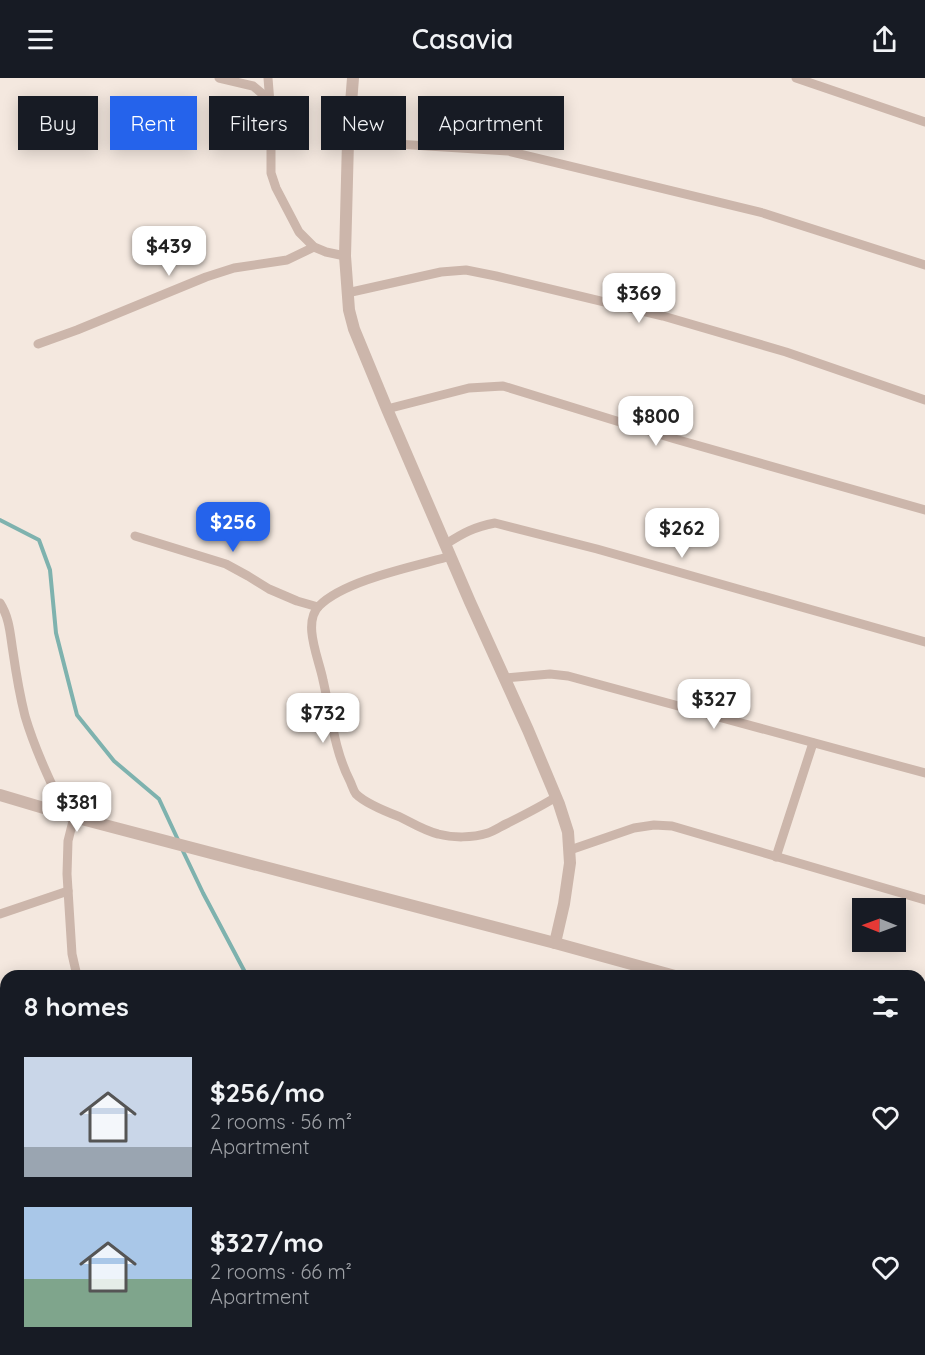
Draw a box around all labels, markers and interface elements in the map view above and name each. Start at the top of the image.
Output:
text: Casavia [412,22,513,56]
icon: menu [24,23,57,56]
icon: share [868,23,901,56]
chip: Buy [18,96,98,150]
chip: Rent [110,96,197,150]
chip: Filters [209,96,309,150]
chip: New [321,96,406,150]
chip: Apartment [418,96,564,150]
pin: $439 [133,226,205,277]
text: $439 [146,233,192,258]
pin: $369 [603,273,675,324]
text: $369 [616,280,662,305]
pin: $800 [620,396,692,447]
text: $800 [632,403,680,428]
pin: $256 [197,502,269,553]
pin: $262 [646,508,718,559]
text: $256 [210,509,256,534]
text: $262 [659,515,705,540]
pin: $327 [678,679,750,730]
text: $327 [691,686,737,711]
pin: $732 [287,693,359,744]
text: $732 [300,700,346,725]
pin: $381 [41,782,113,833]
text: $381 [56,789,98,814]
north arrow [852,898,906,952]
map controls [852,898,906,952]
text: 8 homes [24,990,129,1023]
icon: filters [869,990,902,1023]
text: $256/mo [210,1076,325,1109]
icon: home [72,1081,144,1153]
icon: heart [869,1101,902,1134]
text: 2 rooms · 56 m² [210,1109,352,1134]
text: Apartment [210,1134,310,1159]
text: $327/mo [210,1226,324,1259]
icon: home [72,1231,144,1303]
icon: heart [869,1251,902,1284]
text: 2 rooms · 66 m² [210,1259,352,1284]
text: Apartment [210,1284,310,1309]

